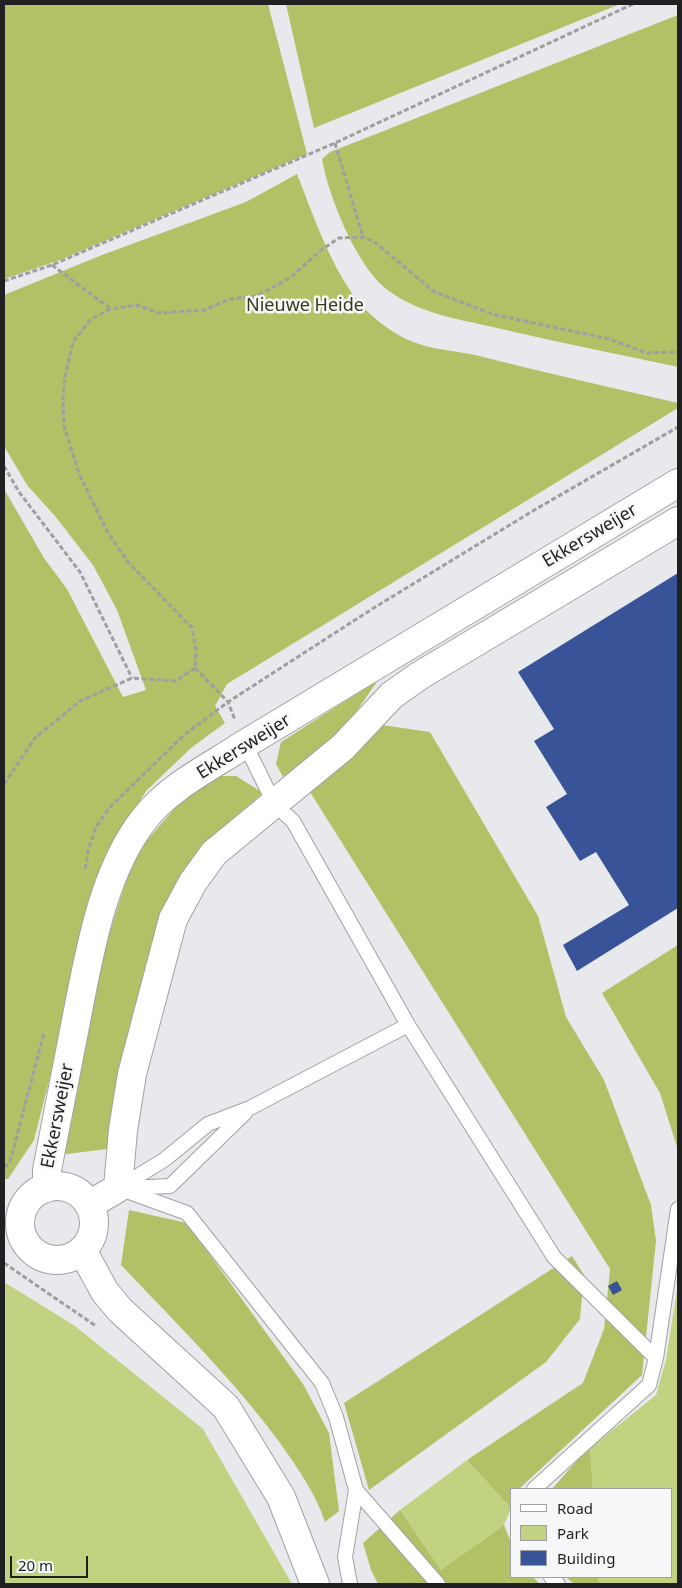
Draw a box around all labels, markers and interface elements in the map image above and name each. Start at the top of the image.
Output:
park label: Nieuwe Heide [246,295,364,317]
street label: Ekkersweijer [539,499,641,573]
street label: Ekkersweijer [193,710,295,784]
street label: Ekkersweijer [37,1062,79,1170]
legend [510,1488,672,1578]
text: Road [557,1498,593,1518]
text: Park [557,1523,589,1543]
scale bar [12,1546,90,1578]
text: Building [557,1548,615,1568]
text: 20 m [18,1555,53,1575]

